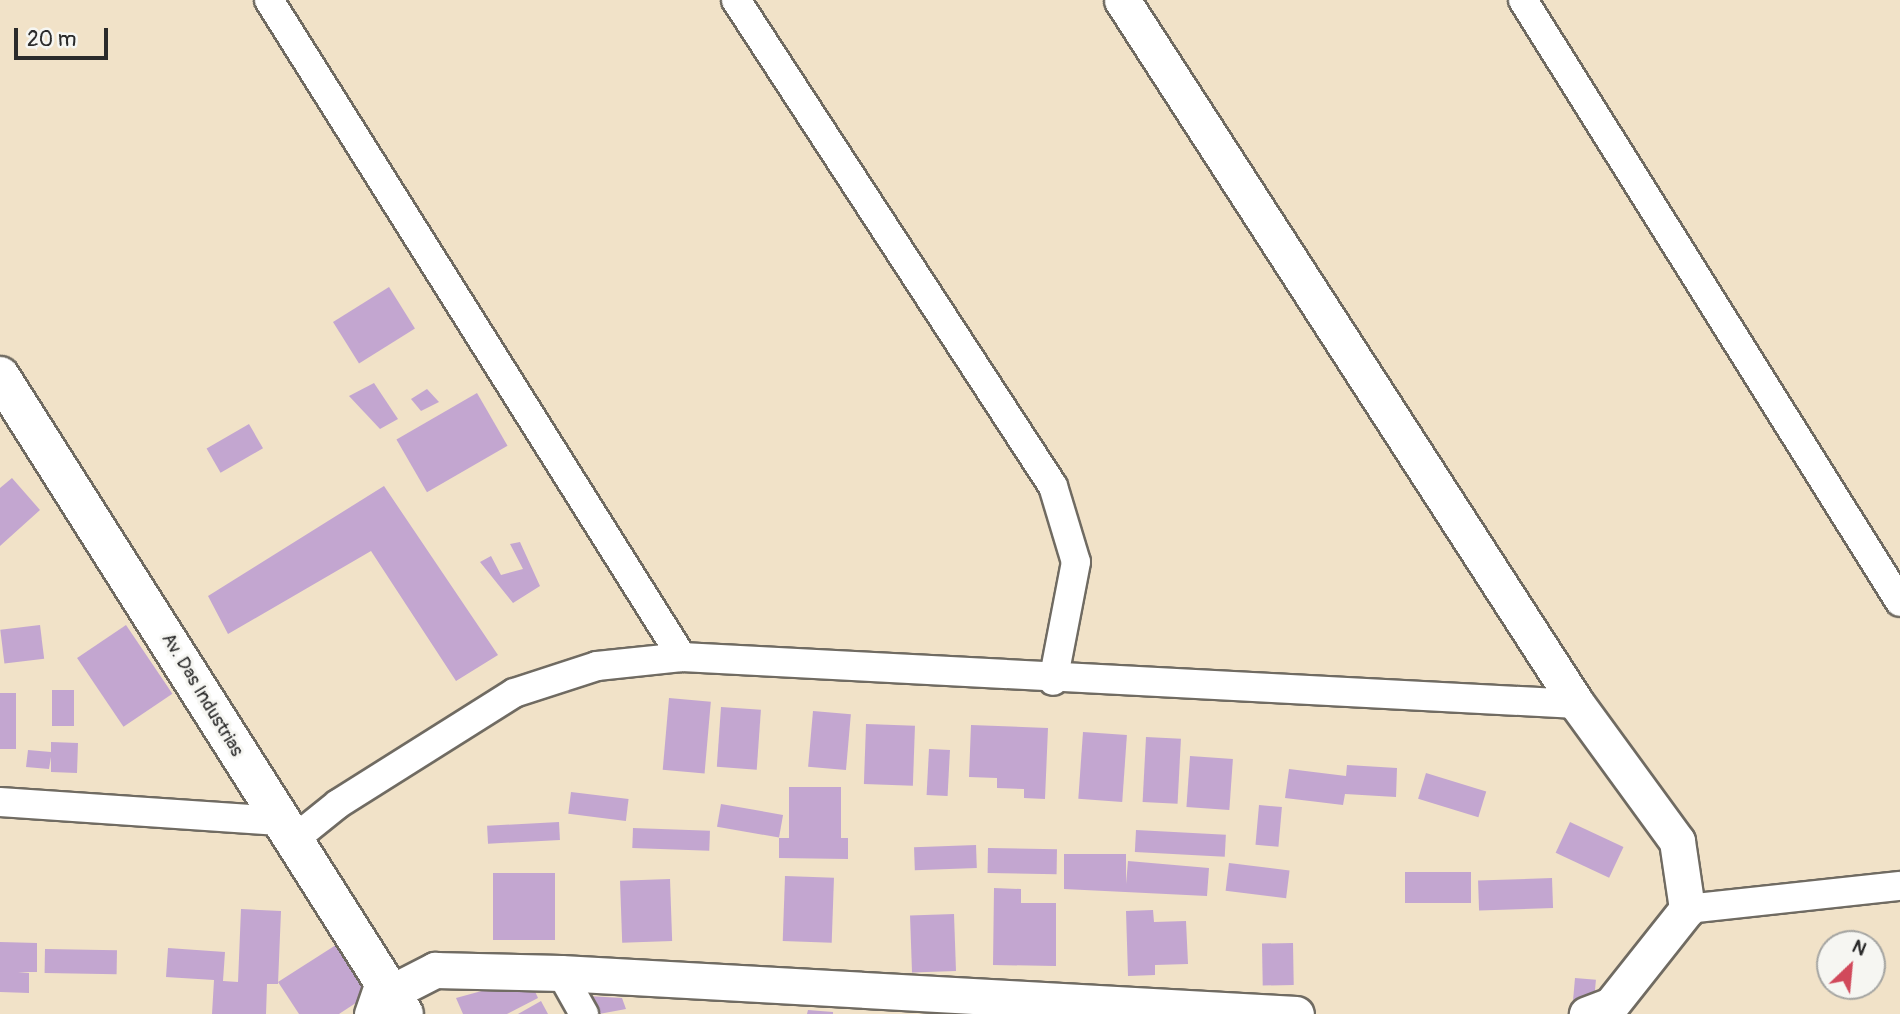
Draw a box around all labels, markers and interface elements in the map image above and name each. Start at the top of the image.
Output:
scale bar [18,14,112,58]
text: 20 m [27,26,76,53]
street label: Av. Das Industrias [156,629,248,761]
north arrow [1816,930,1886,1000]
text: N [1848,934,1870,962]

